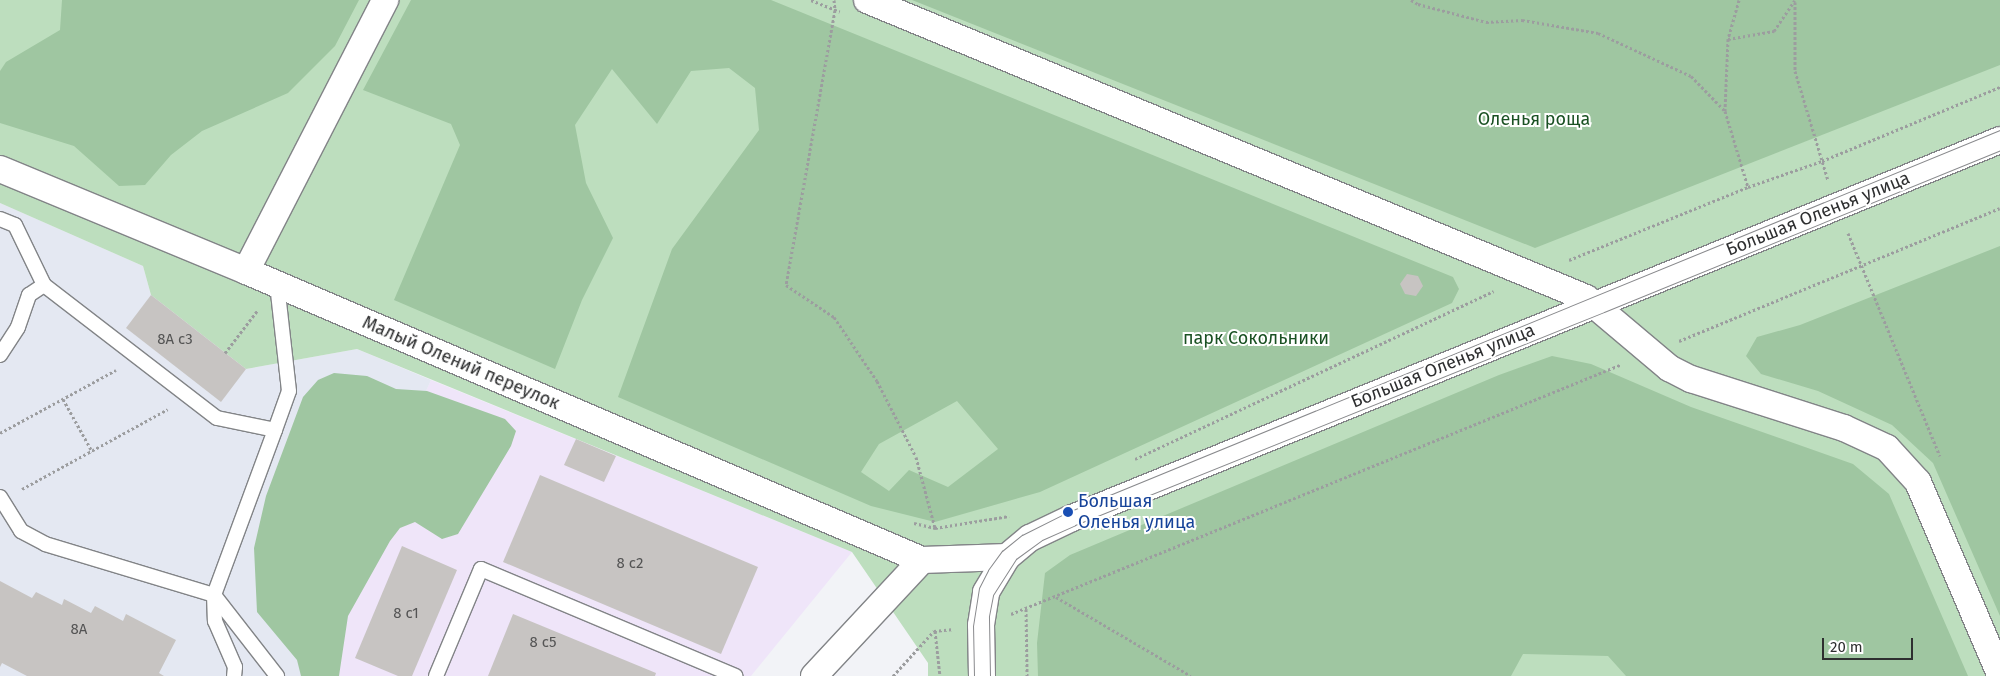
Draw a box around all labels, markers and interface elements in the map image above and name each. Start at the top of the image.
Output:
park label: Оленья роща [1478,108,1590,130]
street label: Большая Оленья улица [1723,167,1913,261]
street label: Малый Олений переулок [359,312,563,414]
street label: Большая Оленья улица [1348,319,1538,413]
park label: парк Сокольники [1183,327,1329,349]
house number: 8А с3 [157,331,193,349]
place label: Большая Оленья улица [1078,491,1195,534]
marker: Большая Оленья улица [1062,506,1074,518]
house number: 8 с2 [617,555,643,573]
house number: 8 с1 [393,605,419,623]
house number: 8А [71,621,87,639]
scale bar [1825,628,1916,660]
house number: 8 с5 [530,634,556,652]
text: 20 m [1830,638,1863,656]

